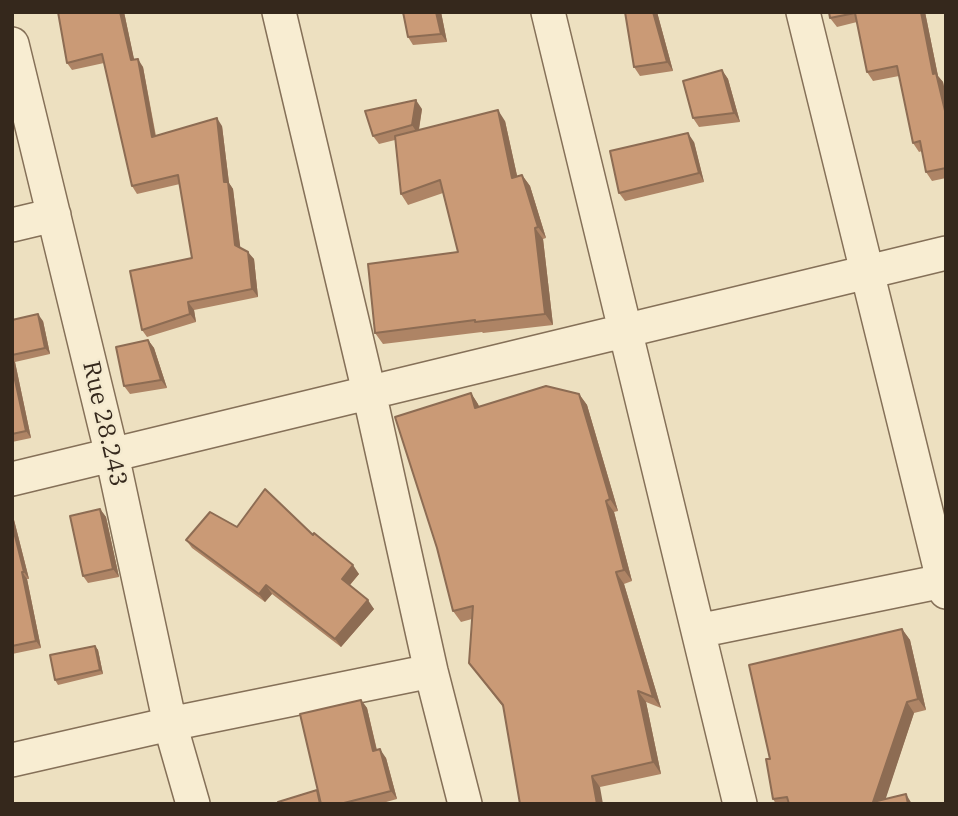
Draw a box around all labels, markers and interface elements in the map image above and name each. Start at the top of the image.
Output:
street label: Rue 28.243 [76,359,132,489]

